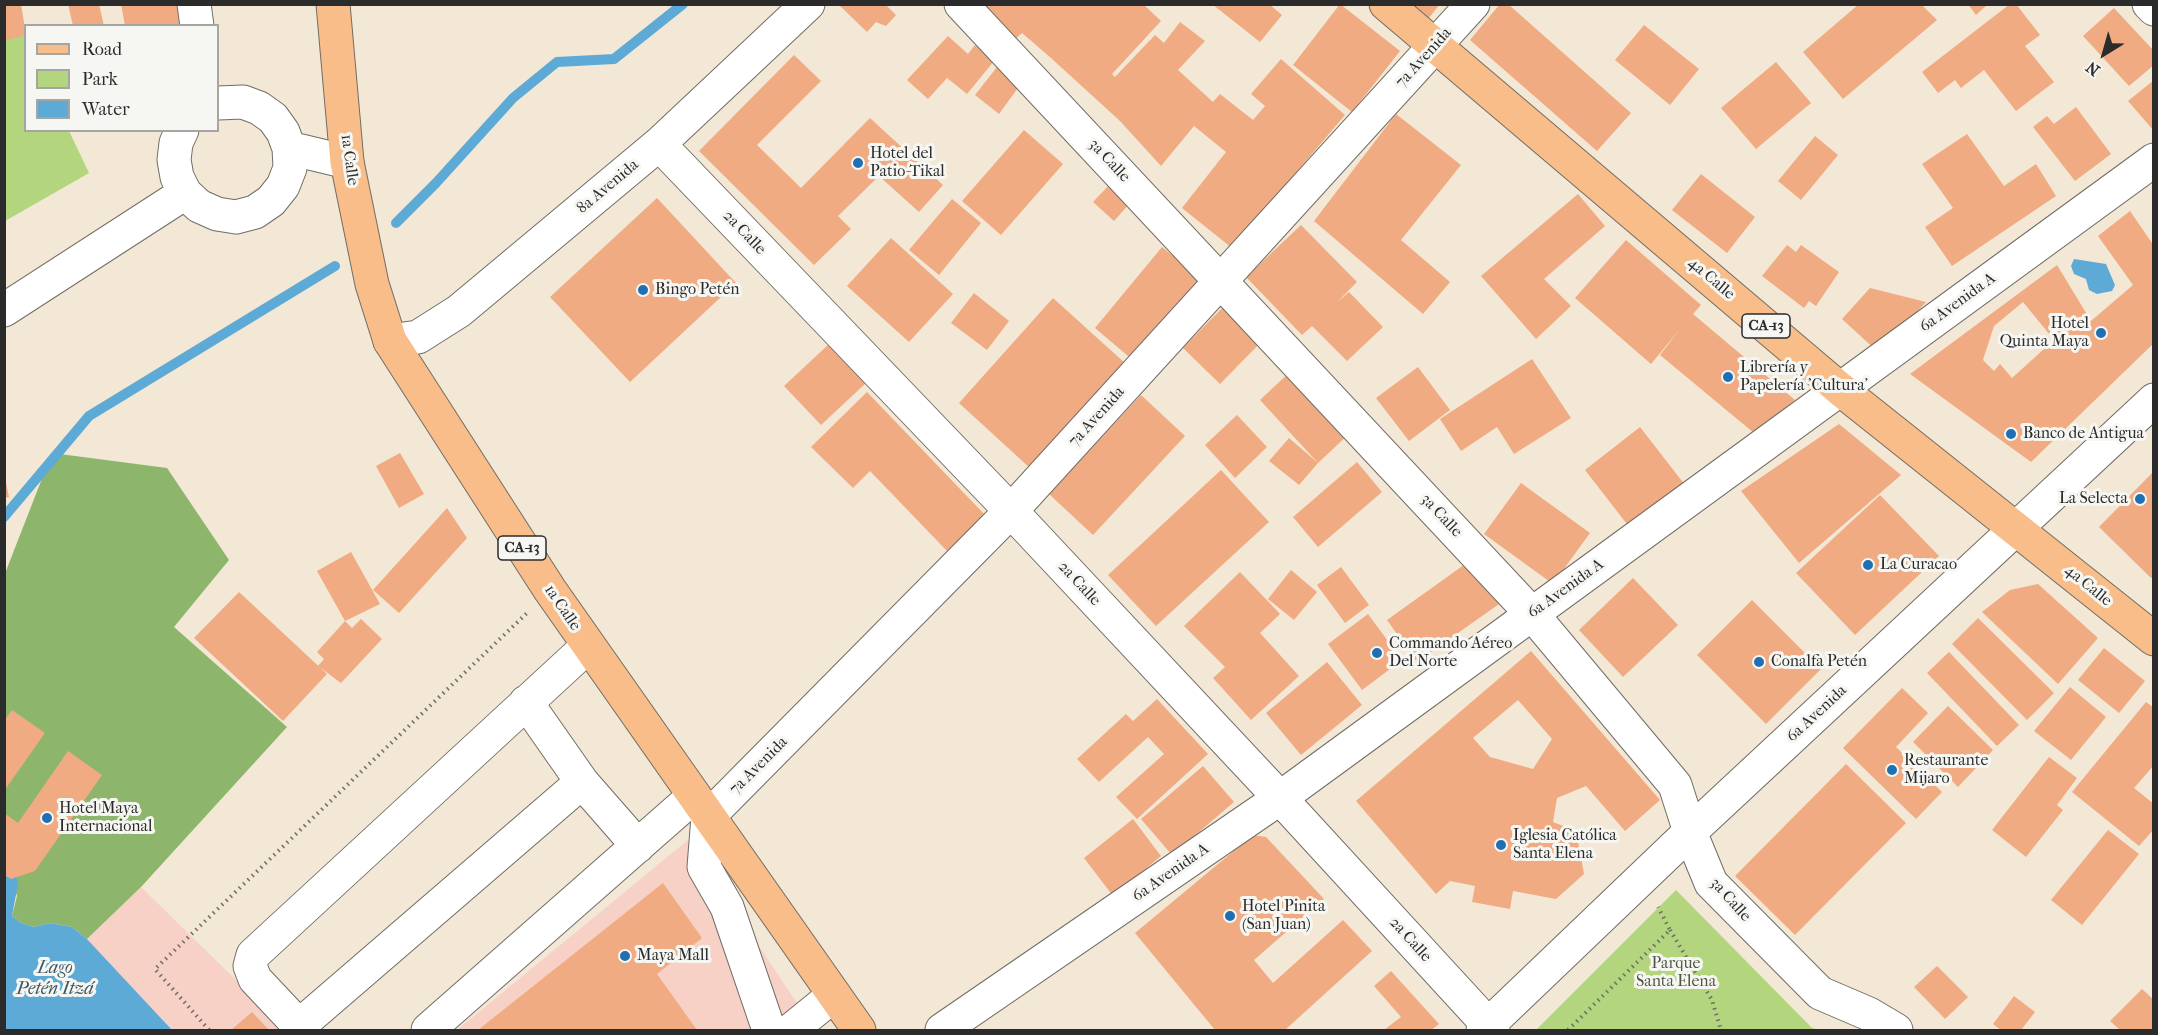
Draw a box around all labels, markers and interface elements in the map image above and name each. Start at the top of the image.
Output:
legend [24,24,219,132]
street label: 7a Avenida [1392,24,1456,92]
north arrow [2074,24,2134,84]
text: Road [82,39,122,60]
text: N [2082,58,2103,80]
text: Park [82,69,118,90]
text: Water [82,99,130,120]
street label: 1a Calle [336,133,362,187]
street label: 3a Calle [1084,135,1134,187]
place label: Hotel del Patio-Tikal [870,144,945,182]
street label: 8a Avenida [573,156,643,218]
marker: Hotel del Patio-Tikal [851,156,865,170]
street label: 2a Calle [718,207,770,259]
street label: 4a Calle [1684,254,1738,304]
street label: 6a Avenida A [1916,269,2000,337]
place label: Bingo Petén [655,280,740,300]
marker: Bingo Petén [636,283,650,297]
road number: CA-13 [1742,314,1790,338]
place label: Hotel Quinta Maya [2000,314,2089,352]
marker: Hotel Quinta Maya [2094,326,2108,340]
place label: Librería y Papelería 'Cultura' [1740,358,1868,396]
marker: Librería y Papelería 'Cultura' [1721,370,1735,384]
street label: 7a Avenida [1065,383,1129,451]
place label: Banco de Antigua [2023,424,2144,444]
marker: Banco de Antigua [2004,427,2018,441]
place label: La Selecta [2059,489,2128,509]
street label: 3a Calle [1416,490,1466,542]
marker: La Selecta [2133,492,2147,506]
road number: CA-13 [498,536,546,560]
street label: 6a Avenida A [1524,555,1608,623]
place label: La Curacao [1880,555,1957,575]
street label: 2a Calle [1054,558,1104,610]
marker: La Curacao [1861,558,1875,572]
street label: 4a Calle [2061,561,2115,611]
street label: 1a Calle [540,581,584,635]
place label: Commando Aéreo Del Norte [1389,634,1512,672]
marker: Commando Aéreo Del Norte [1370,646,1384,660]
place label: Conalfa Petén [1771,652,1867,672]
marker: Conalfa Petén [1752,655,1766,669]
street label: 6a Avenida [1783,681,1851,747]
street label: 7a Avenida [726,733,792,799]
place label: Restaurante Mijaro [1904,751,1988,789]
marker: Restaurante Mijaro [1885,763,1899,777]
place label: Hotel Maya Internacional [59,799,152,837]
marker: Hotel Maya Internacional [40,811,54,825]
place label: Iglesia Católica Santa Elena [1513,826,1617,864]
marker: Iglesia Católica Santa Elena [1494,838,1508,852]
street label: 6a Avenida A [1129,840,1213,906]
street label: 3a Calle [1705,874,1755,926]
place label: Hotel Pinita (San Juan) [1242,897,1325,935]
marker: Hotel Pinita (San Juan) [1223,909,1237,923]
street label: 2a Calle [1385,914,1435,966]
place label: Maya Mall [637,946,709,966]
marker: Maya Mall [618,949,632,963]
park label: Parque Santa Elena [1636,954,1716,992]
water label: Lago Petén Itzá [16,958,94,1000]

